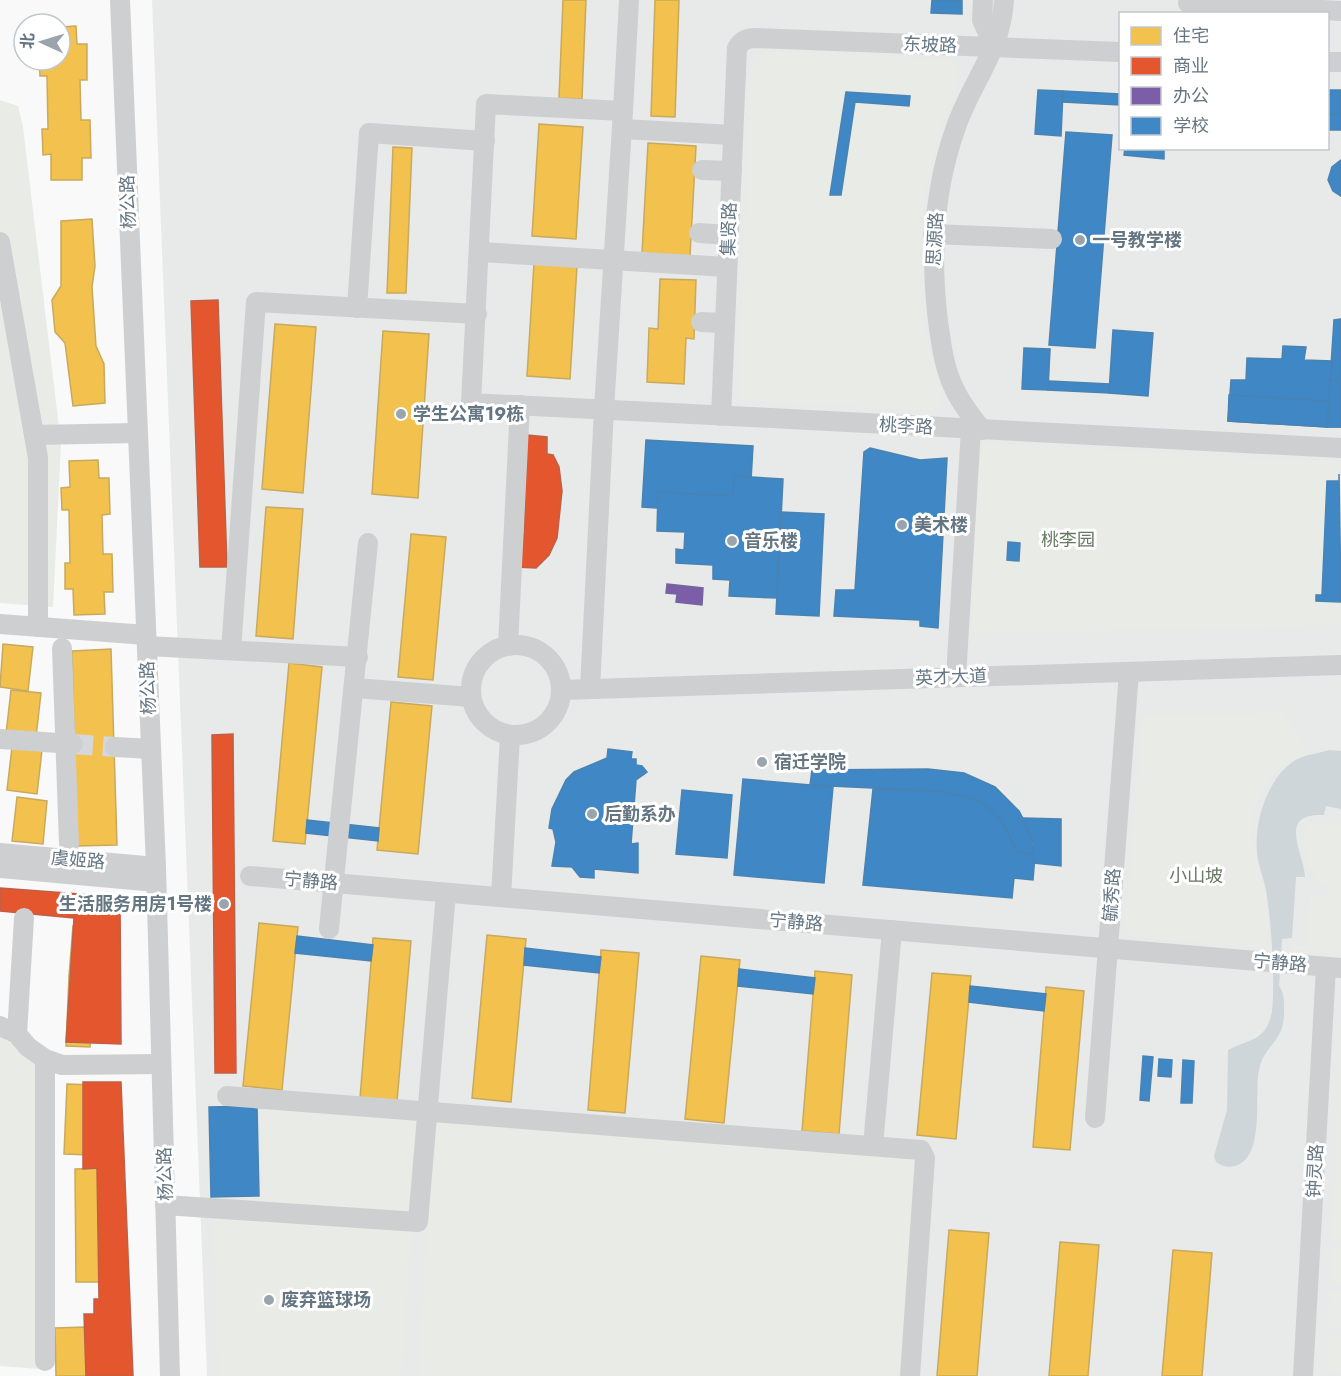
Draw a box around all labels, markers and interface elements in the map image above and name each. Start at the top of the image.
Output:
north arrow [12,12,72,72]
legend [1119,12,1329,150]
text: 住宅 [1173,23,1209,49]
street label: 东坡路 [903,31,957,59]
text: 北 [16,32,40,50]
text: 商业 [1173,53,1209,79]
text: 办公 [1173,83,1209,109]
text: 学校 [1173,113,1209,139]
street label: 杨公路 [114,175,142,229]
street label: 集贤路 [715,202,743,256]
street label: 思源路 [921,211,949,267]
place label: 一号教学楼 [1092,227,1182,253]
marker: 一号教学楼 [1073,233,1087,247]
place label: 学生公寓19栋 [413,401,524,427]
marker: 学生公寓19栋 [394,407,408,421]
street label: 桃李路 [878,412,934,440]
place label: 美术楼 [914,512,968,538]
marker: 美术楼 [895,518,909,532]
park label: 桃李园 [1041,527,1095,553]
place label: 音乐楼 [744,528,798,554]
marker: 音乐楼 [725,534,739,548]
street label: 杨公路 [134,661,162,715]
street label: 英才大道 [915,663,987,691]
place label: 宿迁学院 [774,749,846,775]
marker: 宿迁学院 [755,755,769,769]
place label: 后勤系办 [604,801,676,827]
marker: 后勤系办 [585,807,599,821]
street label: 虞姬路 [50,845,106,875]
park label: 小山坡 [1169,863,1223,889]
street label: 宁静路 [283,866,339,896]
street label: 毓秀路 [1097,867,1127,923]
place label: 生活服务用房1号楼 [59,891,212,917]
marker: 生活服务用房1号楼 [217,897,231,911]
street label: 宁静路 [768,907,824,937]
street label: 宁静路 [1252,948,1308,978]
street label: 钟灵路 [1301,1143,1329,1199]
street label: 杨公路 [151,1147,179,1201]
place label: 废弃篮球场 [281,1287,371,1313]
marker: 废弃篮球场 [262,1293,276,1307]

